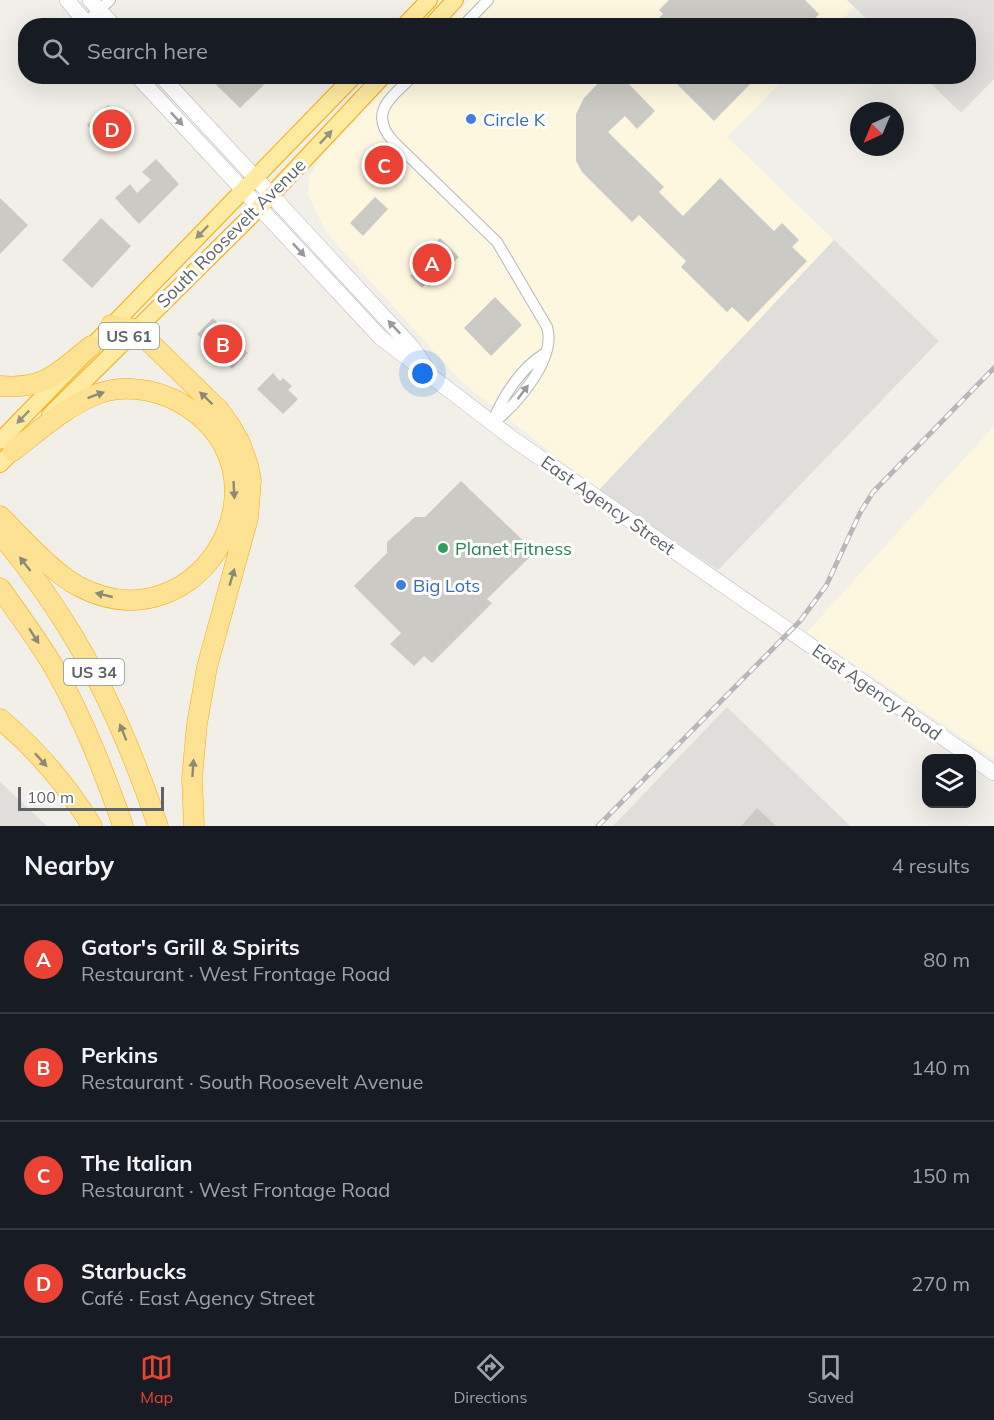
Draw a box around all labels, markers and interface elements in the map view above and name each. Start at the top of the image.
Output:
search box [18,18,976,84]
icon: search [39,35,72,68]
text: Search here [87,37,208,65]
north arrow [850,102,904,156]
pin: D [92,106,132,152]
place label: Circle K [483,108,546,131]
one-way arrow [170,112,184,127]
marker: Circle K [464,112,478,126]
one-way arrow [319,130,333,145]
pin: C [364,142,404,188]
street label: South Roosevelt Avenue [151,153,311,313]
one-way arrow [196,225,210,239]
pin: A [412,240,452,286]
one-way arrow [291,243,305,257]
one-way arrow [388,320,401,335]
pin: B [204,322,242,366]
road number: US 61 [99,323,159,349]
your location [408,359,437,388]
one-way arrow [517,385,529,401]
one-way arrow [87,390,105,400]
one-way arrow [199,391,213,405]
one-way arrow [16,410,30,424]
street label: East Agency Street [537,450,679,560]
one-way arrow [230,481,239,500]
place label: Planet Fitness [455,537,572,560]
marker: Planet Fitness [436,541,450,555]
one-way arrow [18,556,31,572]
one-way arrow [227,568,237,586]
place label: Big Lots [413,574,480,597]
marker: Big Lots [394,578,408,592]
one-way arrow [95,590,113,600]
one-way arrow [28,627,39,644]
street label: East Agency Road [808,639,946,745]
road number: US 34 [64,659,124,685]
one-way arrow [118,723,127,741]
one-way arrow [34,752,47,767]
map controls [922,754,976,808]
button: layers [922,754,976,808]
one-way arrow [188,758,197,777]
scale bar [18,784,164,812]
text: 100 m [27,787,74,807]
text: Nearby [24,849,114,882]
text: 4 results [892,853,970,878]
text: Gator's Grill & Spirits [81,933,300,961]
text: A [36,947,51,972]
text: 80 m [923,947,970,972]
text: Restaurant · West Frontage Road [81,961,390,986]
text: Perkins [81,1041,158,1069]
text: B [37,1055,50,1080]
text: 140 m [911,1055,970,1080]
text: Restaurant · South Roosevelt Avenue [81,1069,423,1094]
text: The Italian [81,1149,193,1177]
text: C [37,1163,50,1188]
text: 150 m [911,1163,970,1188]
text: Restaurant · West Frontage Road [81,1177,390,1202]
text: Starbucks [81,1257,187,1285]
text: D [36,1271,51,1296]
text: 270 m [911,1271,970,1296]
text: Café · East Agency Street [81,1285,315,1310]
tab: Map [140,1351,173,1407]
tab: Directions [453,1351,527,1407]
tab: Saved [808,1351,854,1407]

